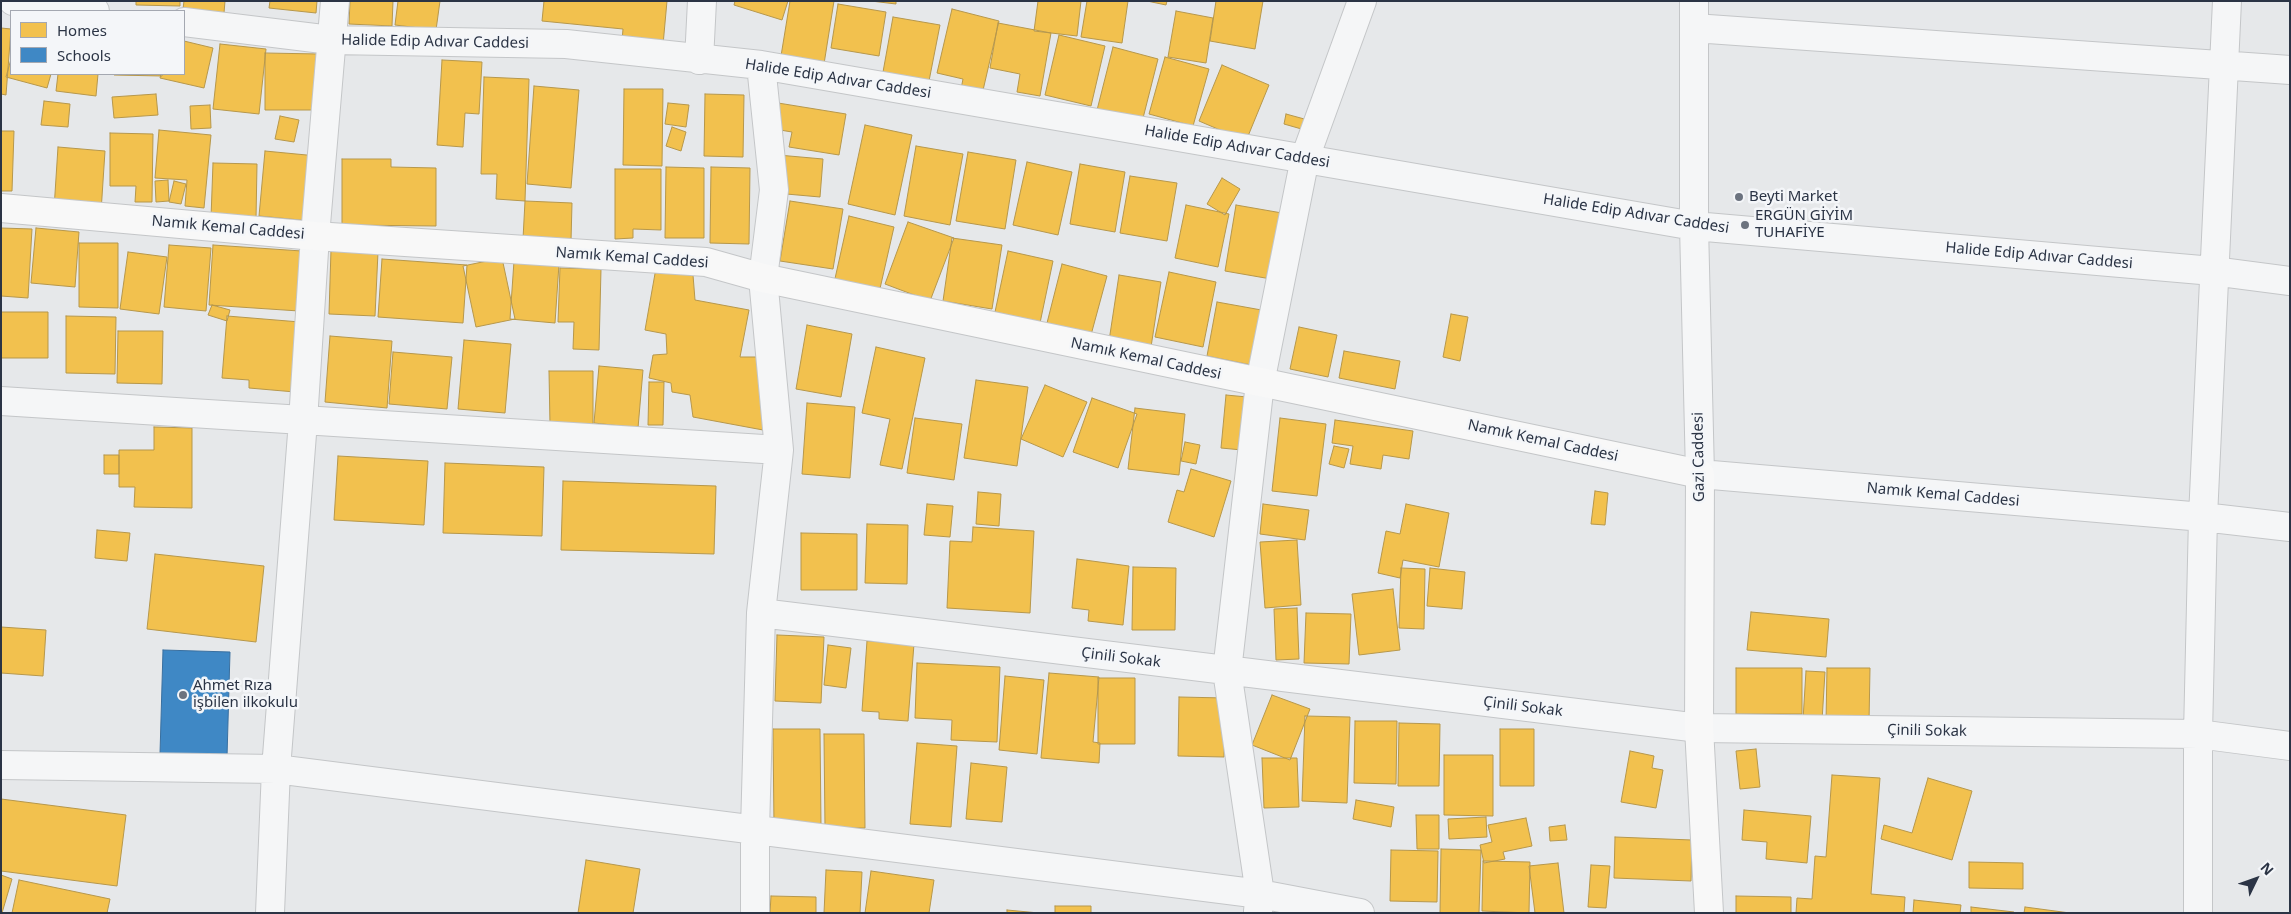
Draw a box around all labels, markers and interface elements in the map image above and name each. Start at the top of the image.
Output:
legend [10,10,185,75]
text: Homes [57,20,107,40]
street label: Halide Edip Adıvar Caddesi [341,31,529,53]
text: Schools [57,45,111,65]
street label: Halide Edip Adıvar Caddesi [744,55,932,103]
street label: Halide Edip Adıvar Caddesi [1143,122,1331,172]
place label: Beyti Market [1749,188,1838,206]
street label: Halide Edip Adıvar Caddesi [1542,190,1730,238]
marker: Beyti Market [1733,191,1745,203]
place label: ERGÜN GİYİM TUHAFİYE [1755,207,1853,242]
street label: Namık Kemal Caddesi [151,212,305,244]
marker: ERGÜN GİYİM TUHAFİYE [1739,219,1751,231]
street label: Halide Edip Adıvar Caddesi [1945,239,2133,273]
street label: Namık Kemal Caddesi [555,244,709,272]
street label: Namık Kemal Caddesi [1069,334,1223,384]
street label: Gazi Caddesi [1689,412,1709,502]
street label: Namık Kemal Caddesi [1466,416,1620,466]
street label: Namık Kemal Caddesi [1866,479,2020,511]
street label: Çinili Sokak [1080,644,1162,672]
place label: Ahmet Rıza işbilen ilkokulu [193,677,298,712]
marker: Ahmet Rıza işbilen ilkokulu [177,689,189,701]
street label: Çinili Sokak [1482,693,1564,721]
street label: Çinili Sokak [1887,721,1967,741]
north arrow [2231,854,2281,904]
text: N [2257,858,2278,879]

